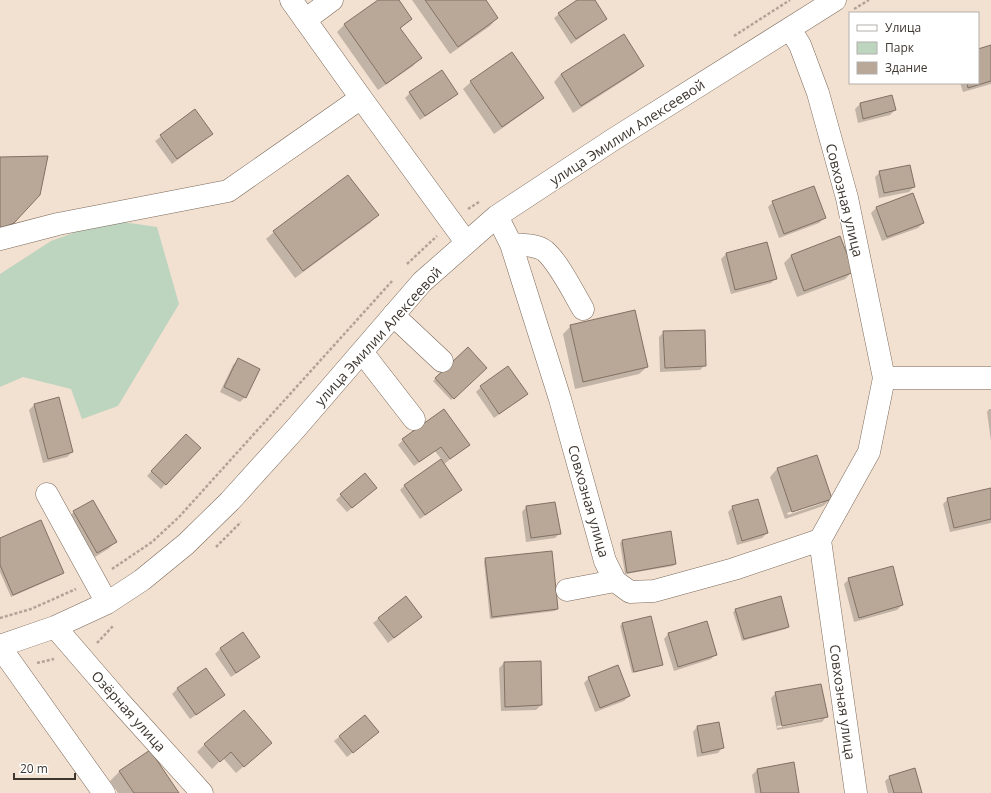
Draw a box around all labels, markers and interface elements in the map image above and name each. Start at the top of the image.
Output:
legend [849,12,979,84]
text: Улица [885,19,921,36]
text: Парк [885,39,915,56]
text: Здание [885,59,928,76]
street label: улица Эмилии Алексеевой [546,75,708,189]
street label: Совхозная улица [822,141,868,259]
street label: улица Эмилии Алексеевой [310,262,446,410]
street label: Совхозная улица [564,442,614,560]
street label: Совхозная улица [825,643,861,761]
street label: Озёрная улица [88,667,170,755]
scale bar [14,755,75,781]
text: 20 m [20,760,48,777]

